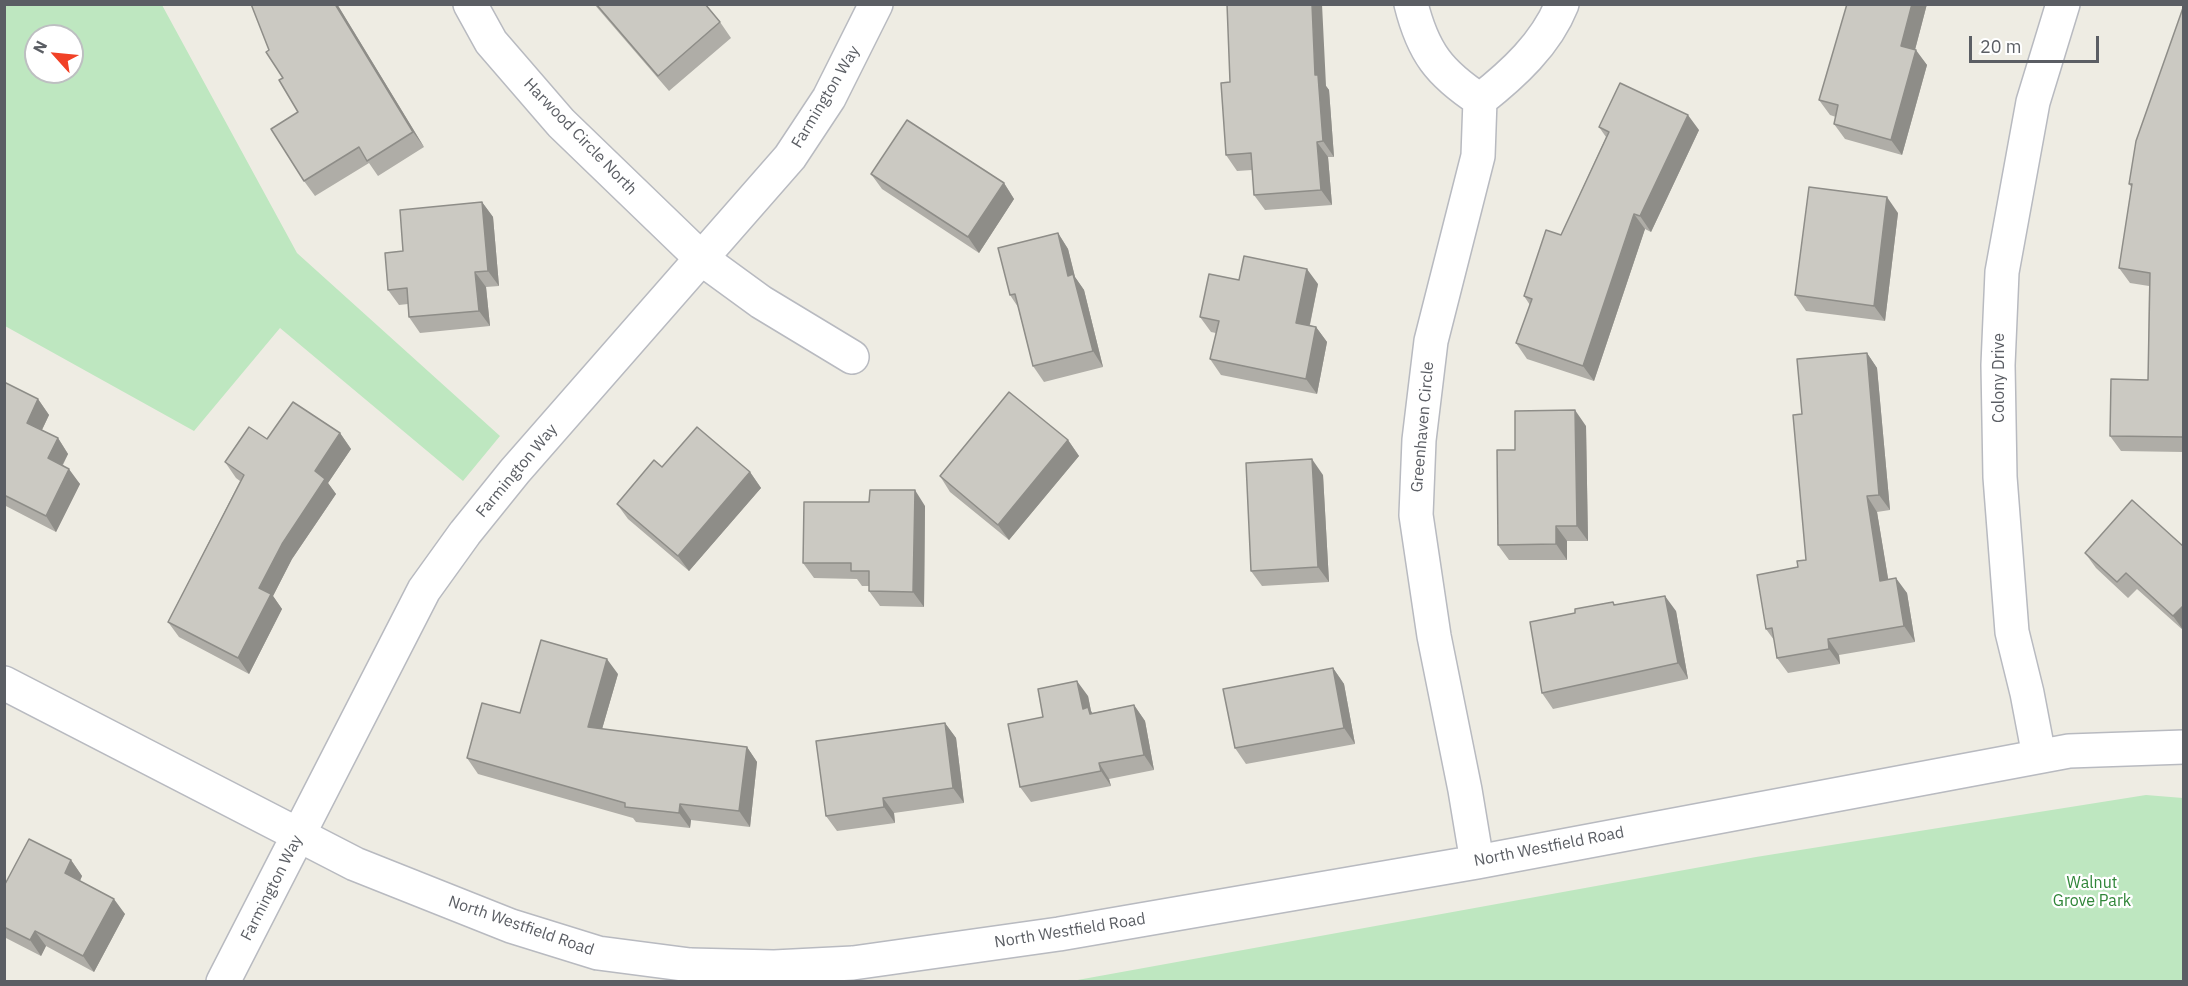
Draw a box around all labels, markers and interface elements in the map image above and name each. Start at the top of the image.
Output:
north arrow [24,24,84,84]
scale bar [1972,24,2102,62]
text: 20 m [1980,35,2022,58]
text: N [28,37,51,56]
street label: Farmington Way [788,42,864,152]
street label: Harwood Circle North [519,75,641,199]
street label: Colony Drive [1989,333,2009,423]
street label: Greenhaven Circle [1408,361,1438,493]
street label: Farmington Way [472,420,562,522]
street label: North Westfield Road [1472,823,1626,871]
street label: Farmington Way [237,832,307,944]
park label: Walnut Grove Park [2053,873,2131,911]
street label: North Westfield Road [446,892,596,960]
street label: North Westfield Road [993,910,1147,952]

